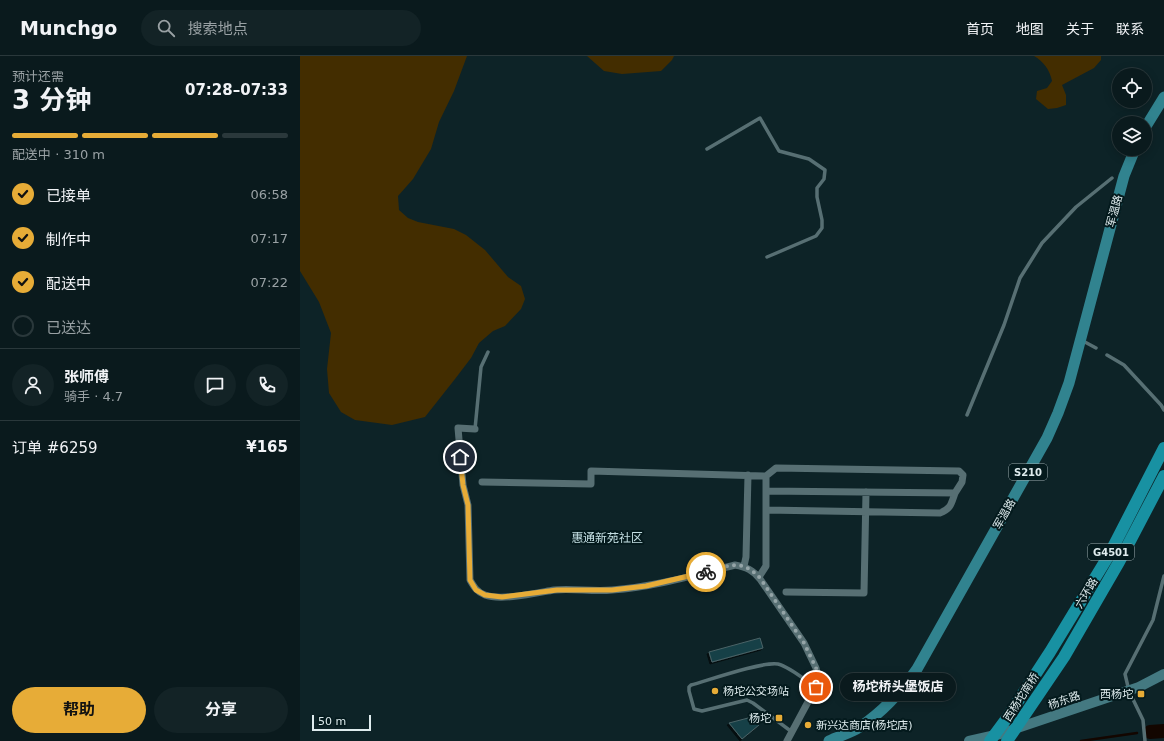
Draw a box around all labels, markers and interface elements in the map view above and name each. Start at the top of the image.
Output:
search box [141,10,421,46]
text: Munchgo [20,17,117,39]
icon: search [155,17,177,39]
text: 搜索地点 [187,20,247,38]
text: 首页 [966,21,994,37]
text: 地图 [1016,21,1044,37]
text: 关于 [1066,21,1094,37]
text: 联系 [1116,21,1144,37]
map controls [1112,68,1152,156]
button: locate [1112,68,1152,108]
text: 预计还需 [12,69,64,84]
text: 07:28–07:33 [185,81,288,99]
text: 3 分钟 [12,85,91,115]
button: layers [1112,116,1152,156]
text: 配送中 · 310 m [12,147,105,162]
icon: check [12,183,34,205]
text: 已接单 [46,187,91,205]
text: 06:58 [251,187,288,202]
street label: 军温路 [1104,194,1125,229]
icon: check [12,227,34,249]
text: 制作中 [46,231,91,249]
text: 07:17 [251,231,288,246]
icon: check [12,271,34,293]
text: 配送中 [46,275,91,293]
text: 07:22 [251,275,288,290]
text: 已送达 [46,319,91,337]
button: person [12,364,54,406]
button: chat [194,364,236,406]
button: phone [246,364,288,406]
text: 张师傅 [64,368,109,386]
text: 骑手 · 4.7 [64,389,123,404]
text: ¥165 [246,438,288,456]
text: 订单 #6259 [12,439,98,457]
pin [443,440,477,474]
icon: home [449,446,471,468]
road number: S210 [1009,464,1047,480]
street label: 军温路 [991,497,1018,532]
district label: 惠通新苑社区 [571,531,643,545]
road number: G4501 [1088,544,1134,560]
courier [686,552,726,592]
icon: bike [695,561,717,583]
street label: 六环路 [1072,576,1100,611]
pin [799,670,833,704]
street label: 西杨坨南桥 [1001,671,1042,724]
callout: 杨坨桥头堡饭店 [840,673,956,701]
icon: bag [805,676,827,698]
text: 杨坨桥头堡饭店 [852,679,944,694]
place label: 杨坨公交场站 [723,685,789,698]
marker: 杨坨公交场站 [710,686,720,696]
button: 帮助 [12,687,146,733]
button: 分享 [154,687,288,733]
place label: 西杨坨 [1100,688,1133,701]
street label: 杨东路 [1046,689,1082,712]
marker: 西杨坨 [1136,689,1146,699]
place label: 杨坨 [749,712,771,725]
scale bar [312,713,371,732]
marker: 杨坨 [774,713,784,723]
text: 50 m [318,715,346,728]
place label: 新兴达商店(杨坨店) [816,719,913,732]
marker: 新兴达商店(杨坨店) [803,720,813,730]

